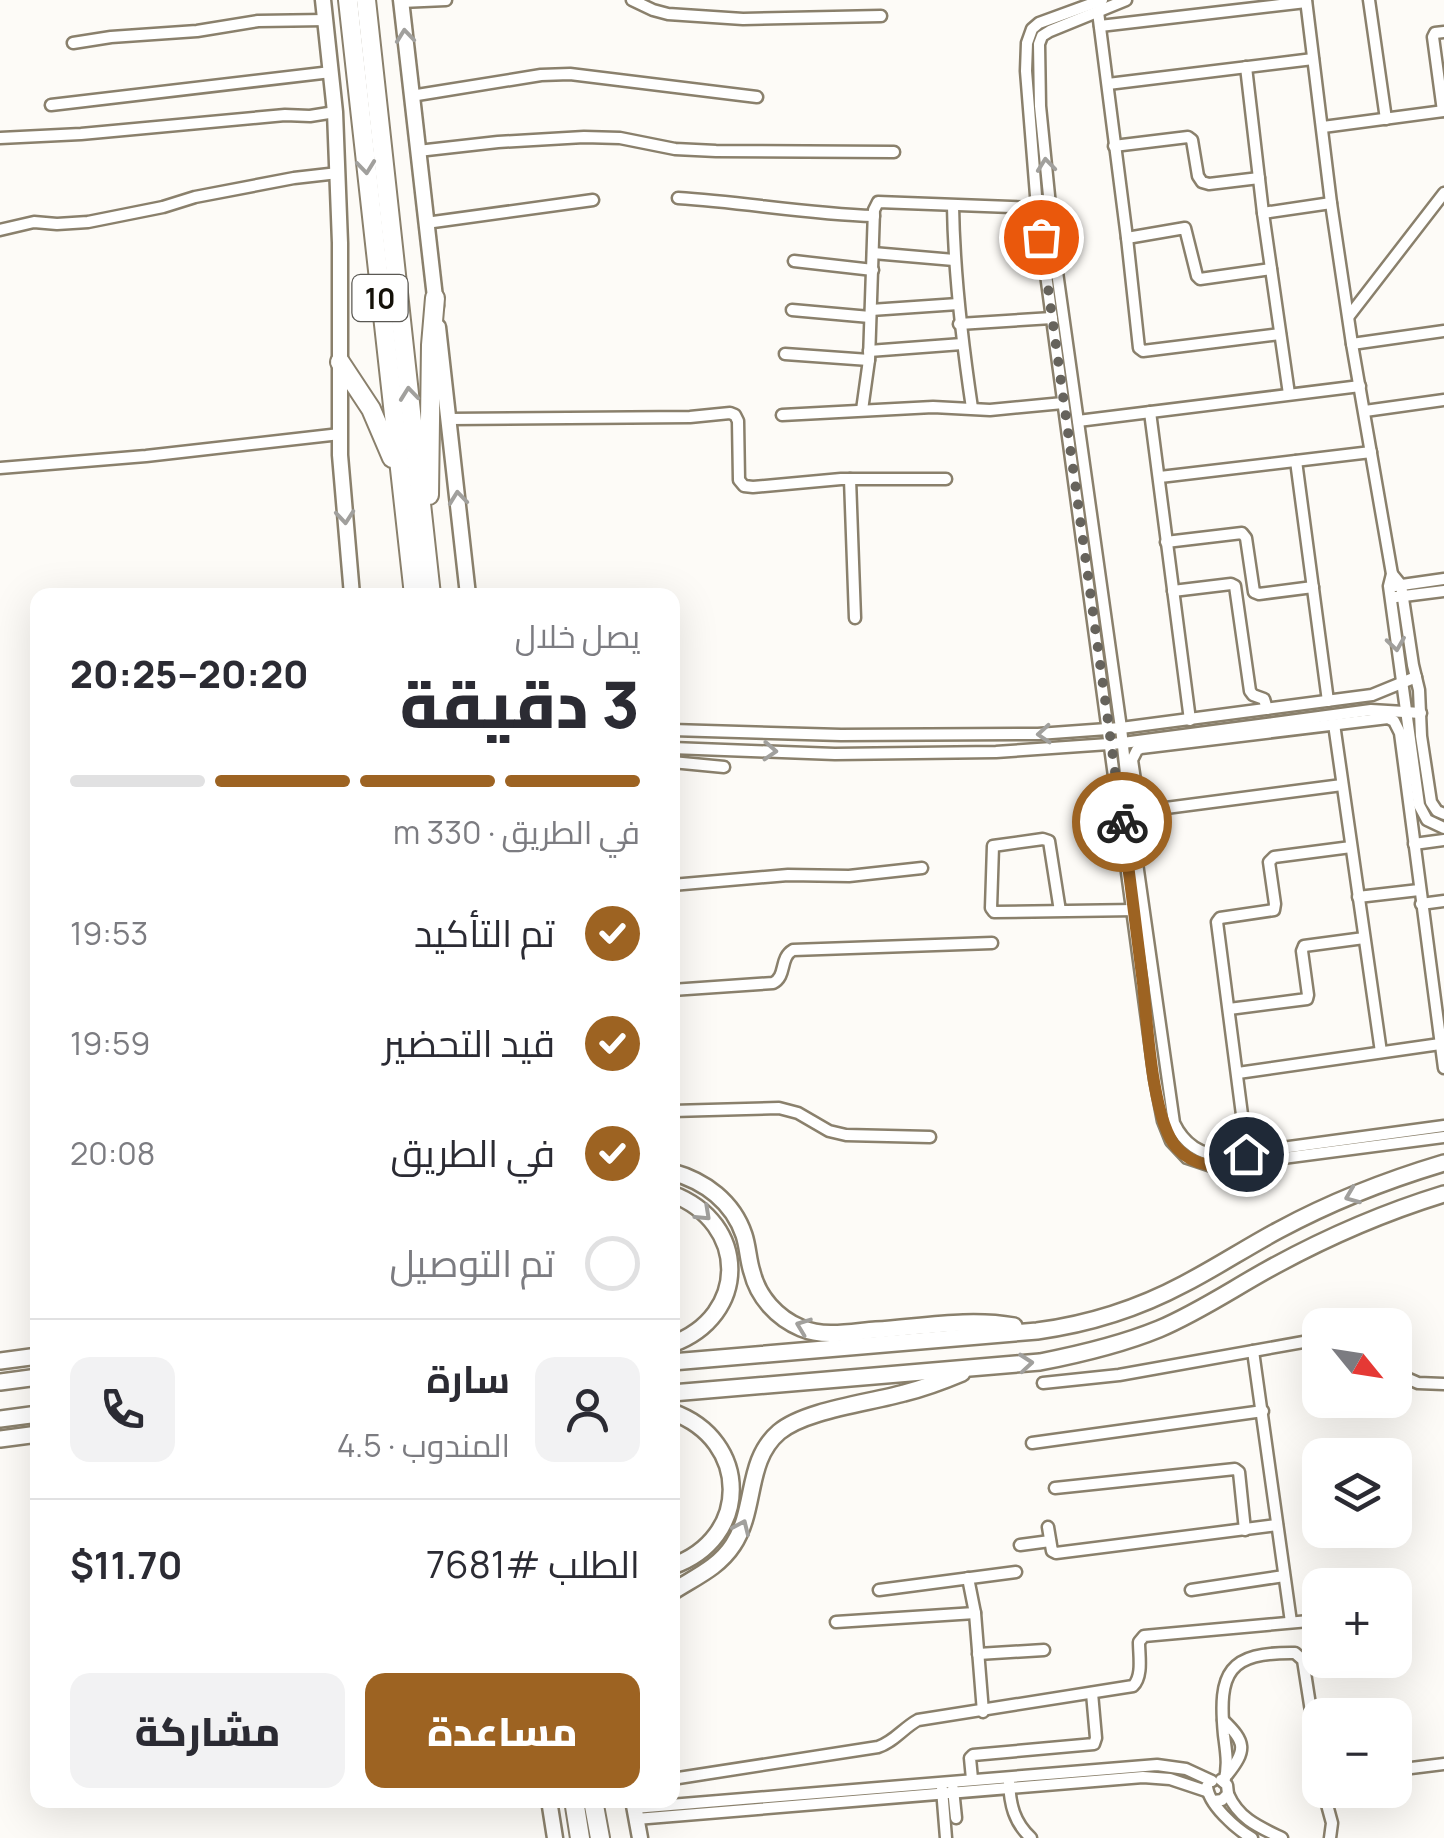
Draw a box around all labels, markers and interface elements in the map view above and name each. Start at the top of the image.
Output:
one-way arrow [395,28,416,44]
one-way arrow [1036,157,1057,173]
one-way arrow [355,159,376,175]
pin [999,195,1084,280]
icon: bag [1014,210,1069,265]
road number: 10 [352,275,408,321]
one-way arrow [399,385,420,401]
one-way arrow [447,490,469,506]
one-way arrow [333,509,355,525]
text: يصل خلال [515,614,640,658]
one-way arrow [1385,635,1406,652]
text: 20:20–20:25 [70,647,309,699]
text: 3 دقيقة [400,659,640,748]
one-way arrow [1036,723,1052,744]
one-way arrow [762,740,778,761]
courier [1072,772,1172,872]
icon: bike [1095,795,1150,850]
text: في الطريق · 330 m [393,810,640,854]
text: تم التأكيد [414,906,555,958]
icon: check [585,906,640,961]
text: 19:53 [70,911,148,955]
text: قيد التحضير [383,1016,555,1068]
icon: check [585,1016,640,1071]
text: 19:59 [70,1021,150,1065]
pin [1204,1112,1289,1197]
text: في الطريق [391,1126,555,1178]
icon: check [585,1126,640,1181]
icon: home [1219,1127,1274,1182]
text: 20:08 [70,1131,155,1175]
one-way arrow [1344,1184,1362,1204]
one-way arrow [692,1202,710,1220]
text: تم التوصيل [390,1236,555,1288]
north arrow [1302,1308,1412,1418]
map controls [1302,1308,1412,1808]
one-way arrow [795,1318,812,1338]
text: سارة [427,1352,510,1404]
one-way arrow [1018,1352,1034,1374]
button: phone [70,1357,175,1462]
button: person [535,1357,640,1462]
text: المندوب · 4.5 [337,1423,510,1467]
button: layers [1302,1438,1412,1548]
one-way arrow [730,1519,750,1537]
text: الطلب #7681 [426,1537,640,1589]
text: $11.70 [70,1538,182,1590]
button: + [1302,1568,1412,1678]
button: مشاركة [70,1673,345,1788]
button: مساعدة [365,1673,640,1788]
button: − [1302,1698,1412,1808]

